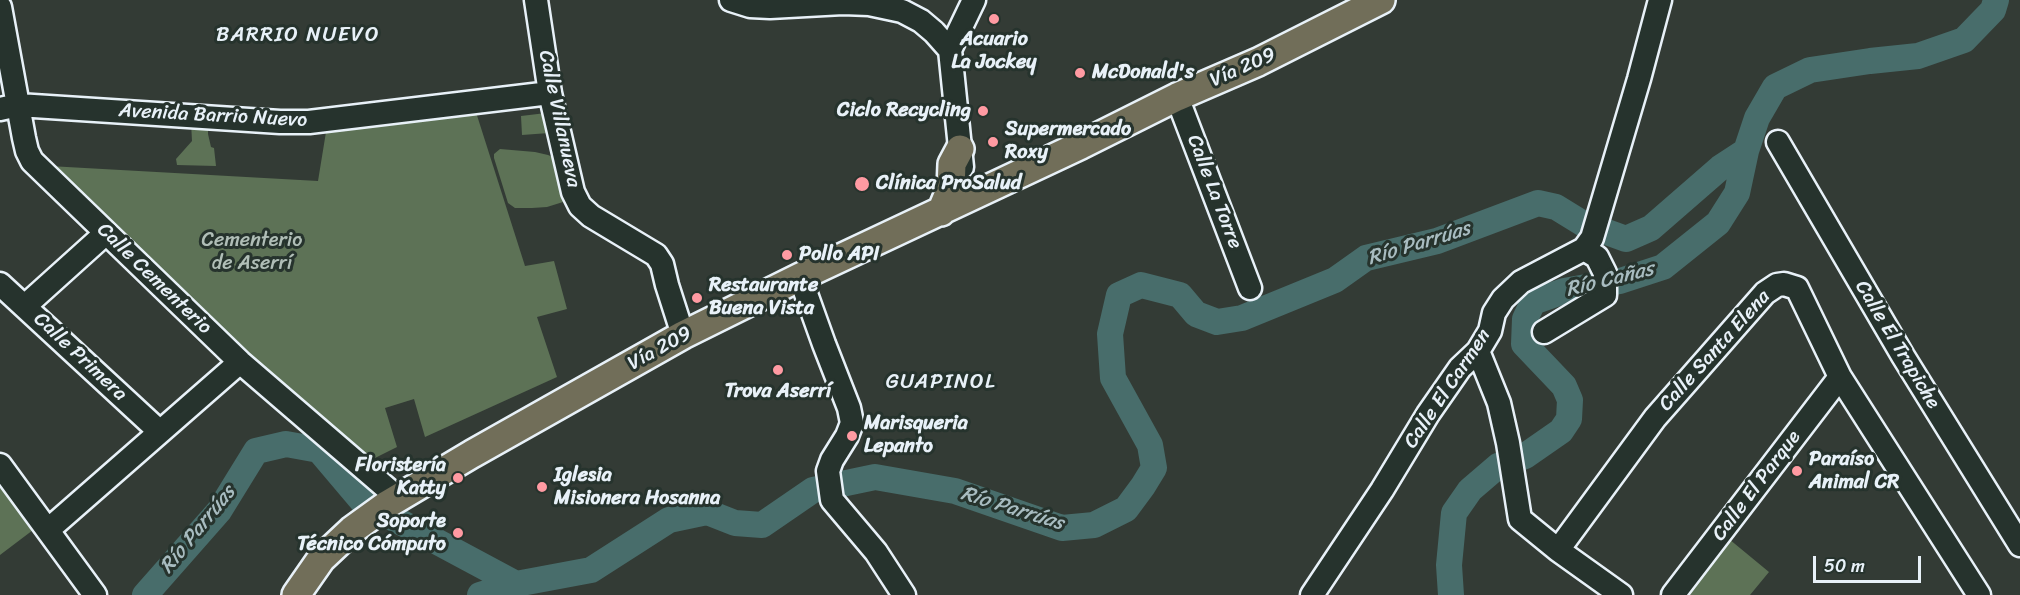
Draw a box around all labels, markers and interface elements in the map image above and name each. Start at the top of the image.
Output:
marker: Acuario La Jockey [987,12,1001,26]
district label: BARRIO NUEVO [217,23,379,49]
place label: Acuario La Jockey [951,28,1037,75]
street label: Vía 209 [1207,43,1279,93]
street label: Calle Villanueva [533,48,585,190]
place label: McDonald's [1092,61,1194,85]
marker: McDonald's [1073,66,1087,80]
street label: Avenida Barrio Nuevo [118,99,308,133]
place label: Ciclo Recycling [837,99,971,123]
marker: Ciclo Recycling [976,104,990,118]
place label: Supermercado Roxy [1005,118,1131,165]
street label: Calle La Torre [1181,132,1247,252]
marker: Supermercado Roxy [986,135,1000,149]
place label: Clínica ProSalud [876,172,1021,196]
marker: Clínica ProSalud [853,175,871,193]
water label: Río Parrúas [1365,217,1473,271]
street label: Calle Cementerio [92,218,216,340]
park label: Cementerio de Aserrí [202,229,302,276]
place label: Pollo API [799,243,879,267]
marker: Pollo API [780,248,794,262]
water label: Río Cañas [1563,257,1657,303]
place label: Restaurante Buena Vista [709,274,818,321]
street label: Calle El Trapiche [1849,277,1945,413]
street label: Calle Santa Elena [1654,286,1776,416]
marker: Restaurante Buena Vista [690,291,704,305]
street label: Calle Primera [28,308,132,406]
street label: Vía 209 [624,322,696,376]
street label: Calle El Carmen [1399,325,1497,453]
marker: Trova Aserrí [771,363,785,377]
district label: GUAPINOL [887,370,995,396]
place label: Trova Aserrí [725,380,831,404]
place label: Marisqueria Lepanto [864,412,968,459]
street label: Calle El Parque [1708,426,1806,546]
marker: Marisqueria Lepanto [845,429,859,443]
place label: Paraíso Animal CR [1809,448,1899,495]
place label: Floristería Katty [355,454,446,501]
place label: Iglesia Misionera Hosanna [554,464,720,511]
marker: Paraíso Animal CR [1790,464,1804,478]
marker: Floristería Katty [451,471,465,485]
marker: Iglesia Misionera Hosanna [535,480,549,494]
water label: Río Parrúas [155,481,241,579]
water label: Río Parrúas [958,482,1066,536]
place label: Soporte Técnico Cómputo [297,510,446,557]
marker: Soporte Técnico Cómputo [451,526,465,540]
scale bar [1816,544,1924,582]
text: 50 m [1824,550,1865,582]

